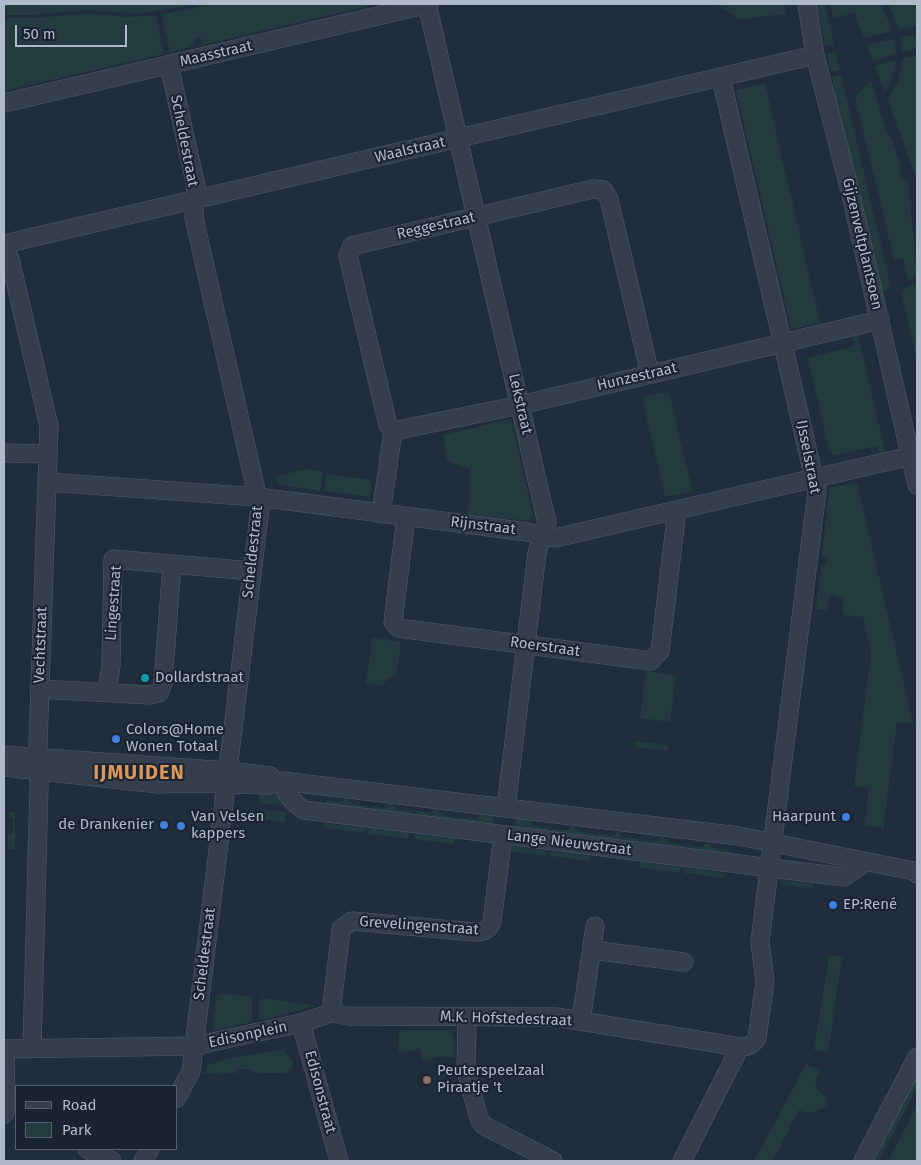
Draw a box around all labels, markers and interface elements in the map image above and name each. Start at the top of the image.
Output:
scale bar [18,15,130,47]
text: 50 m [23,25,56,43]
street label: Maasstraat [178,37,254,71]
street label: Scheldestraat [166,94,202,188]
street label: Waalstraat [373,133,447,167]
street label: Gijzenveltplantsoen [838,176,886,312]
street label: Reggestraat [395,208,477,244]
street label: Hunzestraat [595,359,679,395]
street label: Lekstraat [504,372,536,436]
street label: IJsselstraat [792,419,824,495]
street label: Scheldestraat [239,505,267,599]
street label: Rijnstraat [449,513,517,539]
street label: Lingestraat [102,565,126,641]
street label: Vechtstraat [31,606,51,684]
street label: Roerstraat [509,633,581,661]
place label: Dollardstraat [155,669,244,687]
marker: Dollardstraat [139,672,151,684]
place label: Colors@Home Wonen Totaal [126,721,224,756]
marker: Colors@Home Wonen Totaal [110,733,122,745]
district label: IJMUIDEN [92,761,186,785]
place label: Van Velsen kappers [191,808,264,843]
place label: Haarpunt [772,808,836,826]
marker: Haarpunt [840,811,852,823]
place label: de Drankenier [58,816,154,834]
marker: de Drankenier [158,819,170,831]
marker: Van Velsen kappers [175,820,187,832]
street label: Lange Nieuwstraat [506,826,632,860]
place label: EP:René [843,896,897,914]
marker: EP:René [827,899,839,911]
street label: Scheldestraat [190,907,220,1001]
street label: Grevelingenstraat [359,913,479,939]
street label: M.K. Hofstedestraat [440,1008,572,1030]
street label: Edisonplein [207,1018,289,1052]
street label: Edisonstraat [300,1049,340,1135]
place label: Peuterspeelzaal Piraatje 't [437,1062,545,1097]
marker: Peuterspeelzaal Piraatje 't [421,1074,433,1086]
legend [15,1085,178,1150]
text: Road [62,1096,97,1114]
text: Park [62,1121,92,1139]

